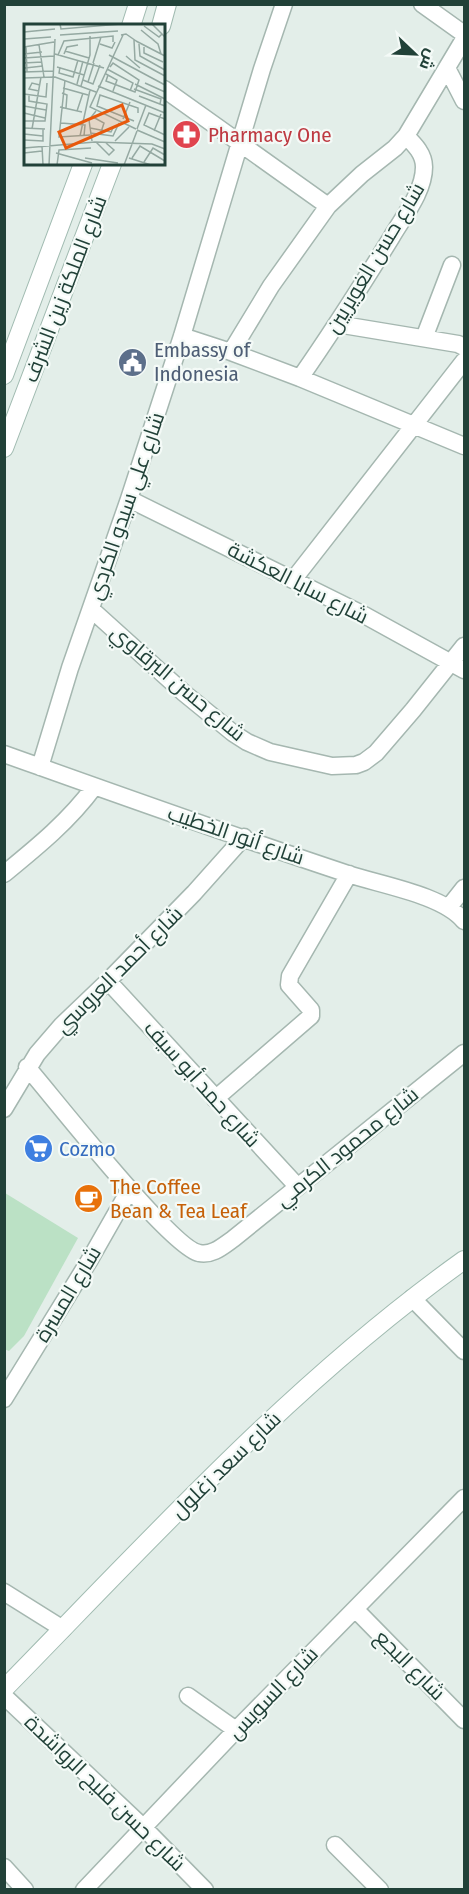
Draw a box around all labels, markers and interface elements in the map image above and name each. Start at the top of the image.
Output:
inset map [24,24,165,165]
north arrow [385,24,445,84]
text: ش [416,47,441,73]
pharmacy icon: Pharmacy One [171,119,203,151]
place label: Pharmacy One [208,122,332,148]
street label: شارع حسن الغويريين [320,178,431,339]
street label: شارع الملكة زين الشرف [17,192,114,386]
place label: Embassy of Indonesia [154,337,252,387]
public building icon: Embassy of Indonesia [117,346,149,378]
street label: شارع علي سيدو الكردي [82,409,173,604]
street label: شارع سابا العكشة [223,536,373,631]
street label: شارع حسن البرقاوي [103,619,251,749]
street label: شارع أنور الخطيب [164,799,308,871]
street label: شارع أحمد العروسي [50,901,190,1041]
street label: شارع حمد أبو سيف [138,1015,266,1153]
street label: شارع محمود الكرمي [270,1081,426,1215]
supermarket icon: Cozmo [22,1133,54,1165]
place label: Cozmo [59,1136,116,1162]
place label: The Coffee Bean & Tea Leaf [110,1174,248,1224]
cafe icon: The Coffee Bean & Tea Leaf [73,1183,105,1215]
street label: شارع المسرة [29,1241,108,1347]
street label: شارع سعد زغلول [166,1406,287,1525]
street label: شارع البجع [369,1624,451,1706]
street label: شارع السويس [222,1641,324,1746]
street label: شارع حسن فليح الرواشدة [18,1709,191,1877]

